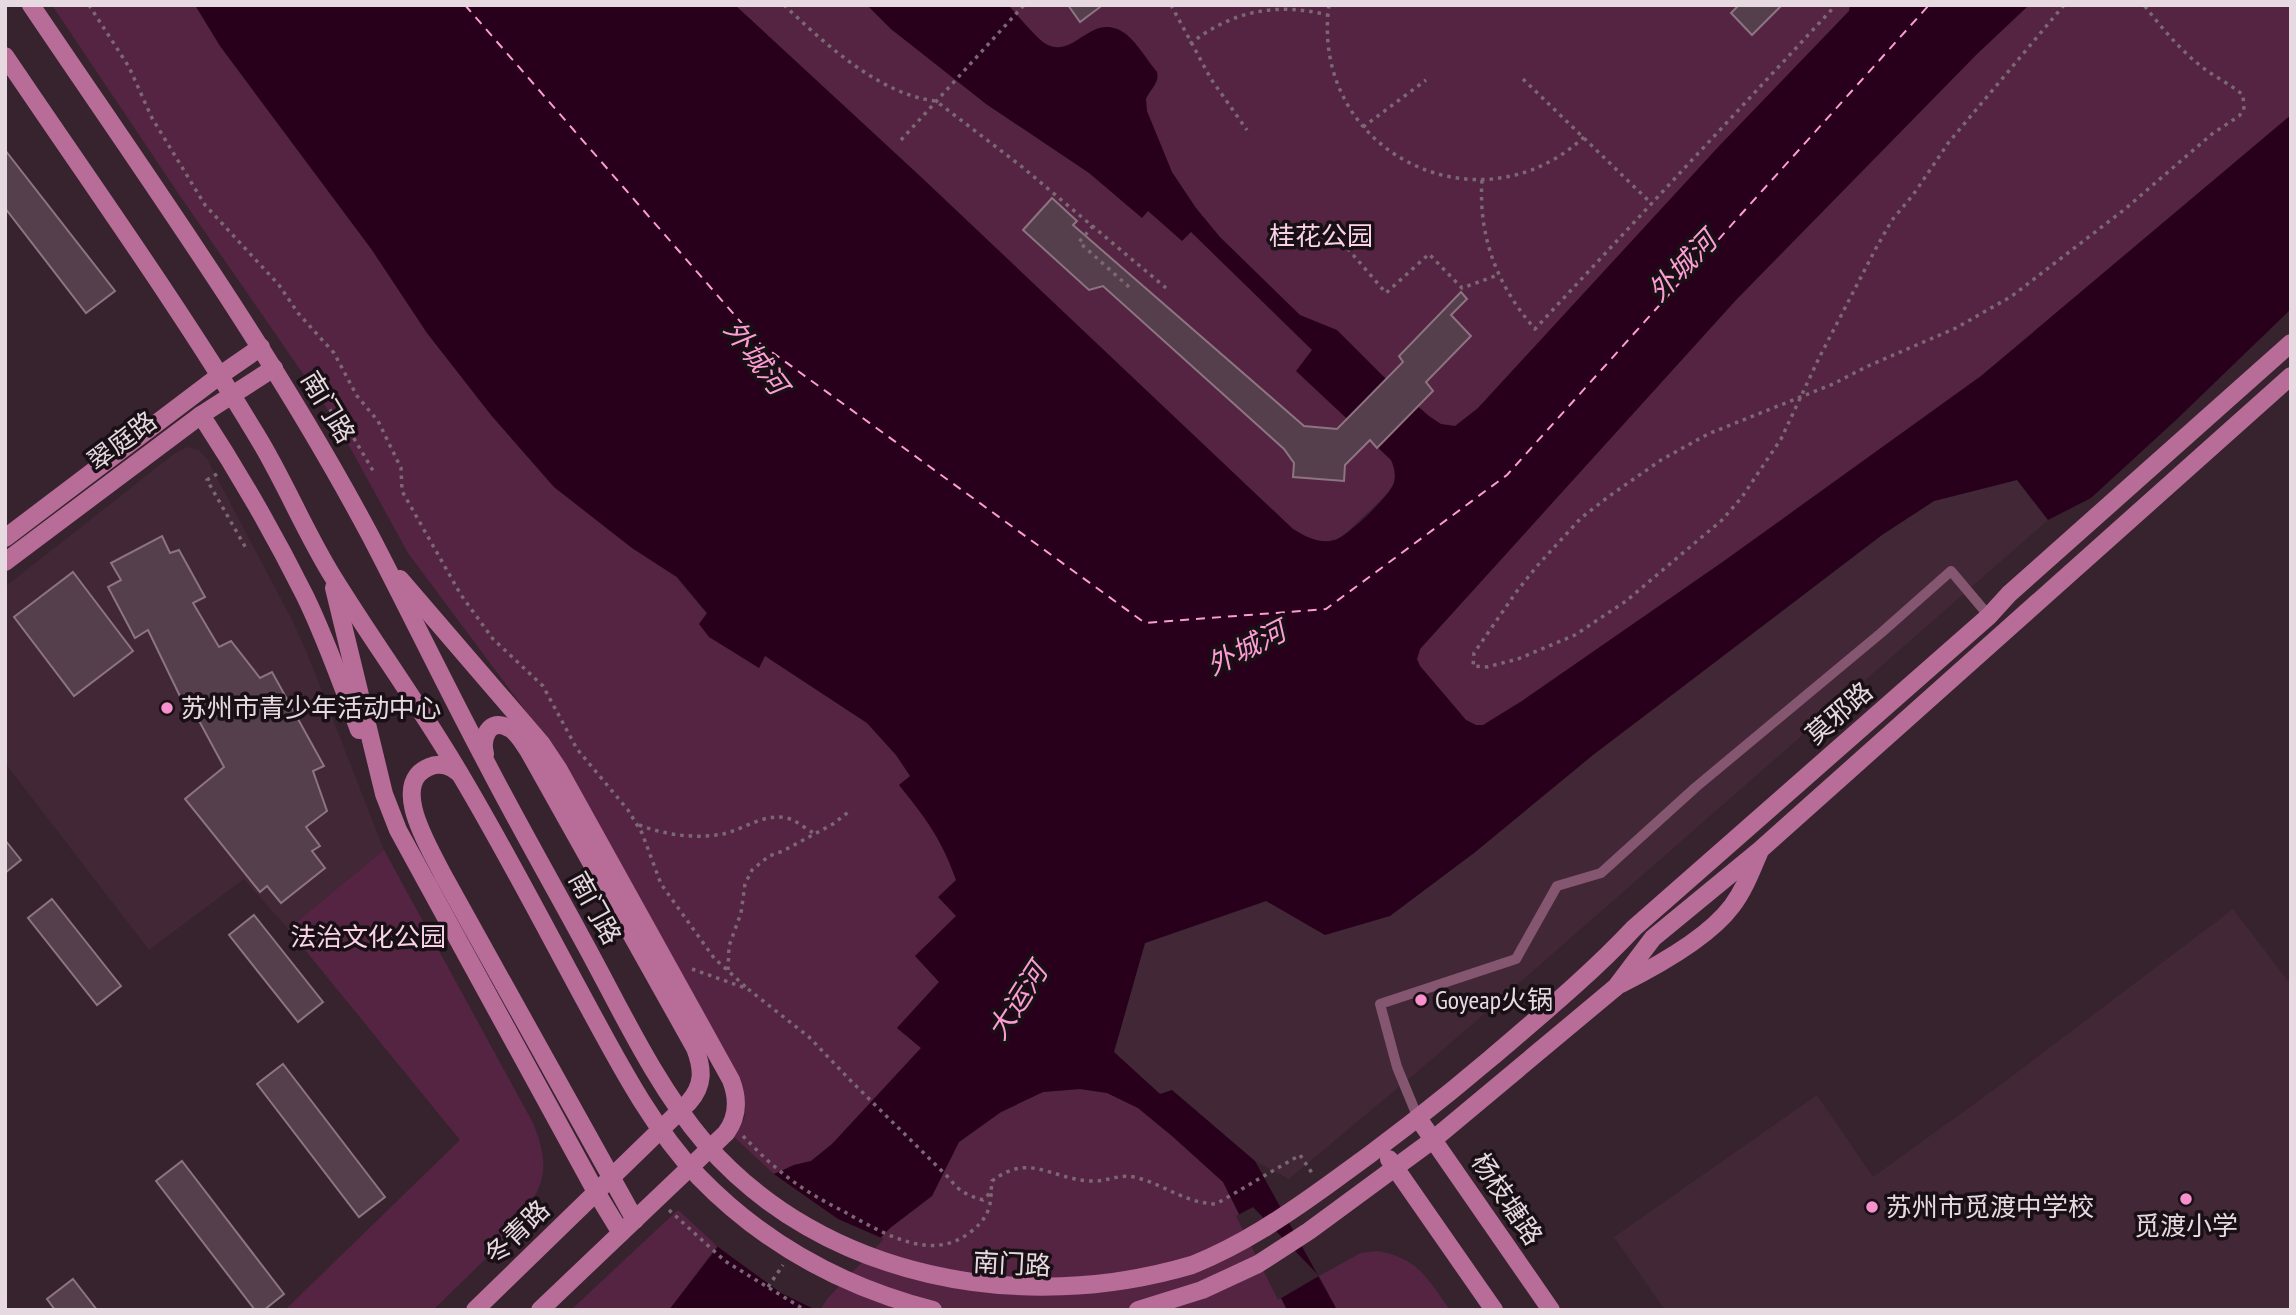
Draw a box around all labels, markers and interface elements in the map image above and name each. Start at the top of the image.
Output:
park label: 桂花公园 [1269,219,1373,252]
water label: 外城河 [1639,219,1728,309]
water label: 外城河 [716,312,799,405]
street label: 南门路 [294,365,363,449]
street label: 翠庭路 [81,404,163,477]
water label: 外城河 [1200,610,1296,683]
street label: 莫邪路 [1798,675,1879,751]
place label: 苏州市青少年活动中心 [181,691,441,724]
marker: 苏州市青少年活动中心 [159,700,175,716]
street label: 南门路 [562,866,629,950]
park label: 法治文化公园 [290,920,446,953]
water label: 大运河 [978,951,1058,1046]
place label: Goyeap火锅 [1435,983,1553,1016]
marker: Goyeap火锅 [1413,992,1429,1008]
street label: 杨枝塘路 [1465,1146,1550,1251]
place label: 苏州市觅渡中学校 [1886,1190,2094,1223]
marker: 觅渡小学 [2178,1191,2194,1207]
street label: 冬青路 [477,1193,556,1271]
marker: 苏州市觅渡中学校 [1864,1199,1880,1215]
place label: 觅渡小学 [2134,1209,2238,1242]
street label: 南门路 [972,1245,1052,1282]

